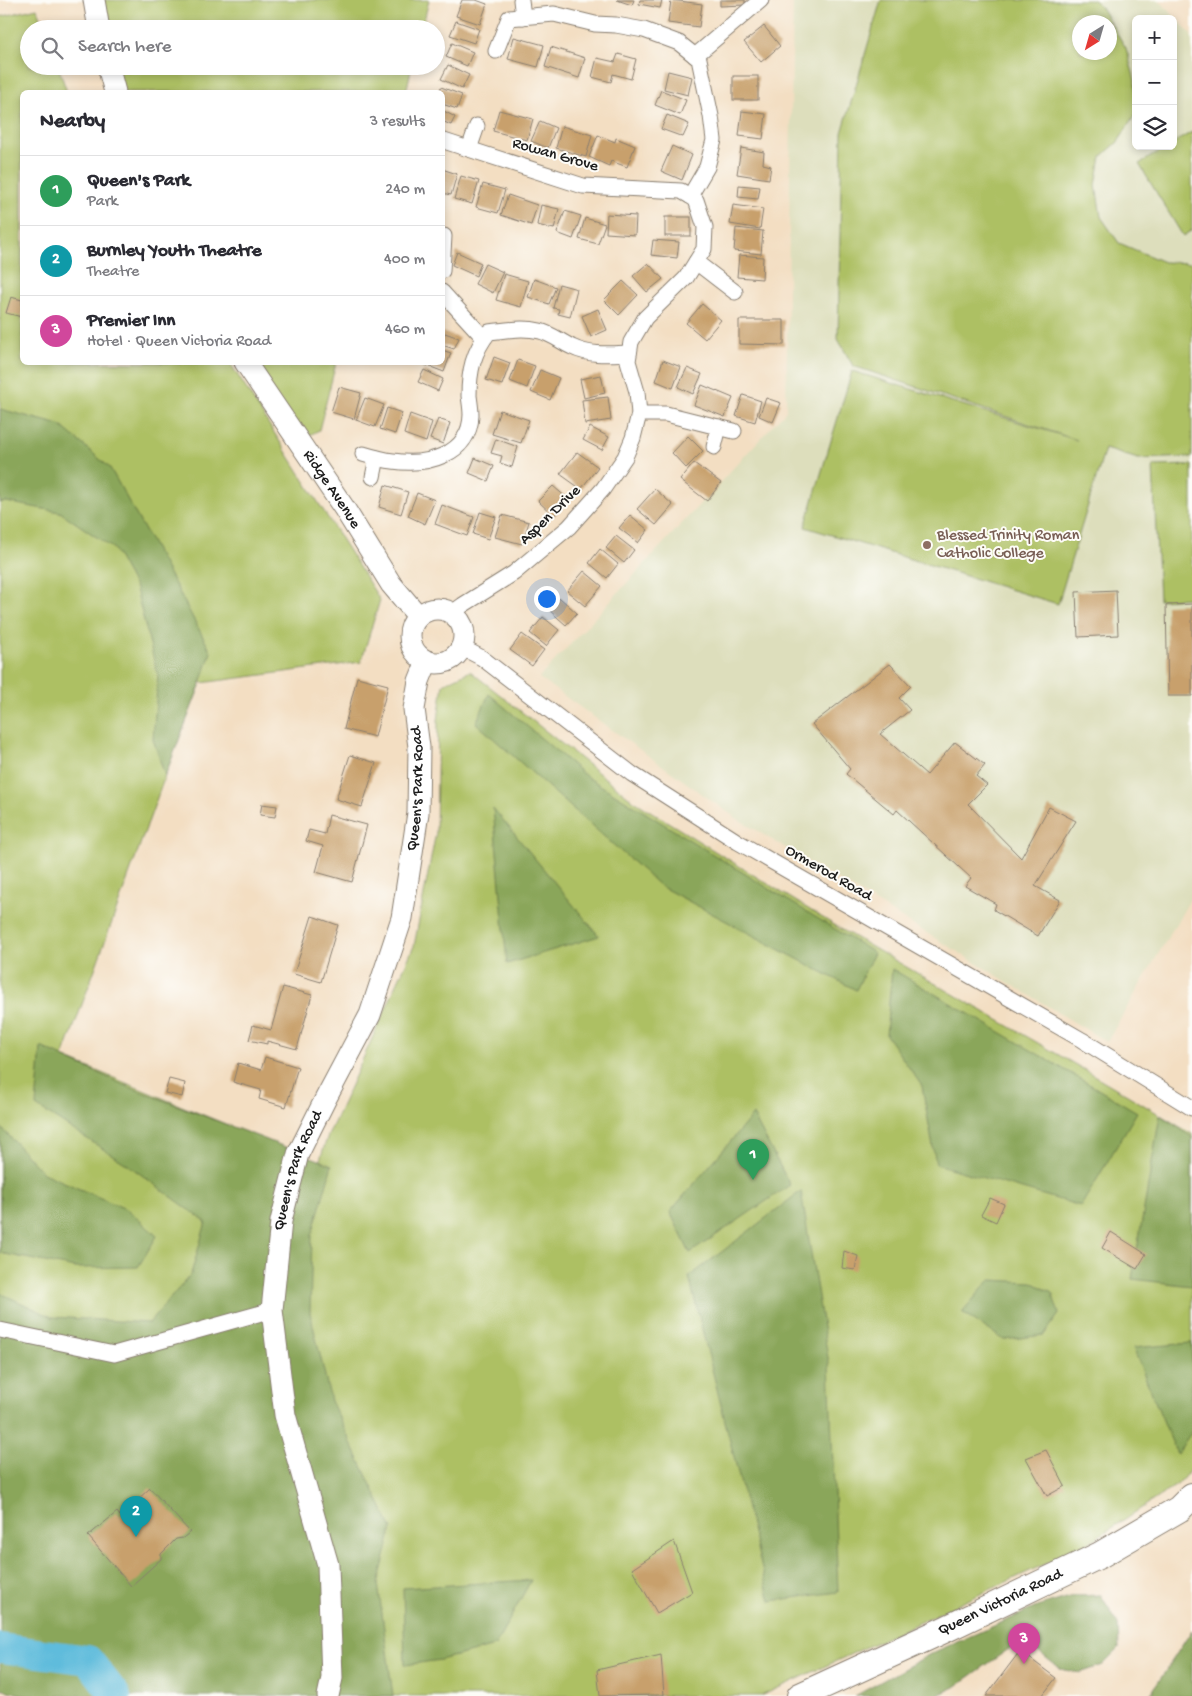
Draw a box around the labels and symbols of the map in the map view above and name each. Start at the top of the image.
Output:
north arrow [1072,15,1117,60]
street label: Rowan Grove [510,135,601,178]
street label: Ridge Avenue [298,447,365,533]
street label: Aspen Drive [516,482,586,550]
place label: Blessed Trinity Roman Catholic College [936,527,1080,564]
marker: Blessed Trinity Roman Catholic College [921,539,933,551]
your location [534,586,560,612]
street label: Queen's Park Road [403,723,429,853]
street label: Ormerod Road [781,842,876,907]
street label: Queen's Park Road [271,1106,328,1231]
pin: 1 [737,1139,769,1180]
pin: 2 [120,1496,152,1537]
street label: Queen Victoria Road [935,1564,1067,1641]
pin: 3 [1008,1623,1040,1664]

